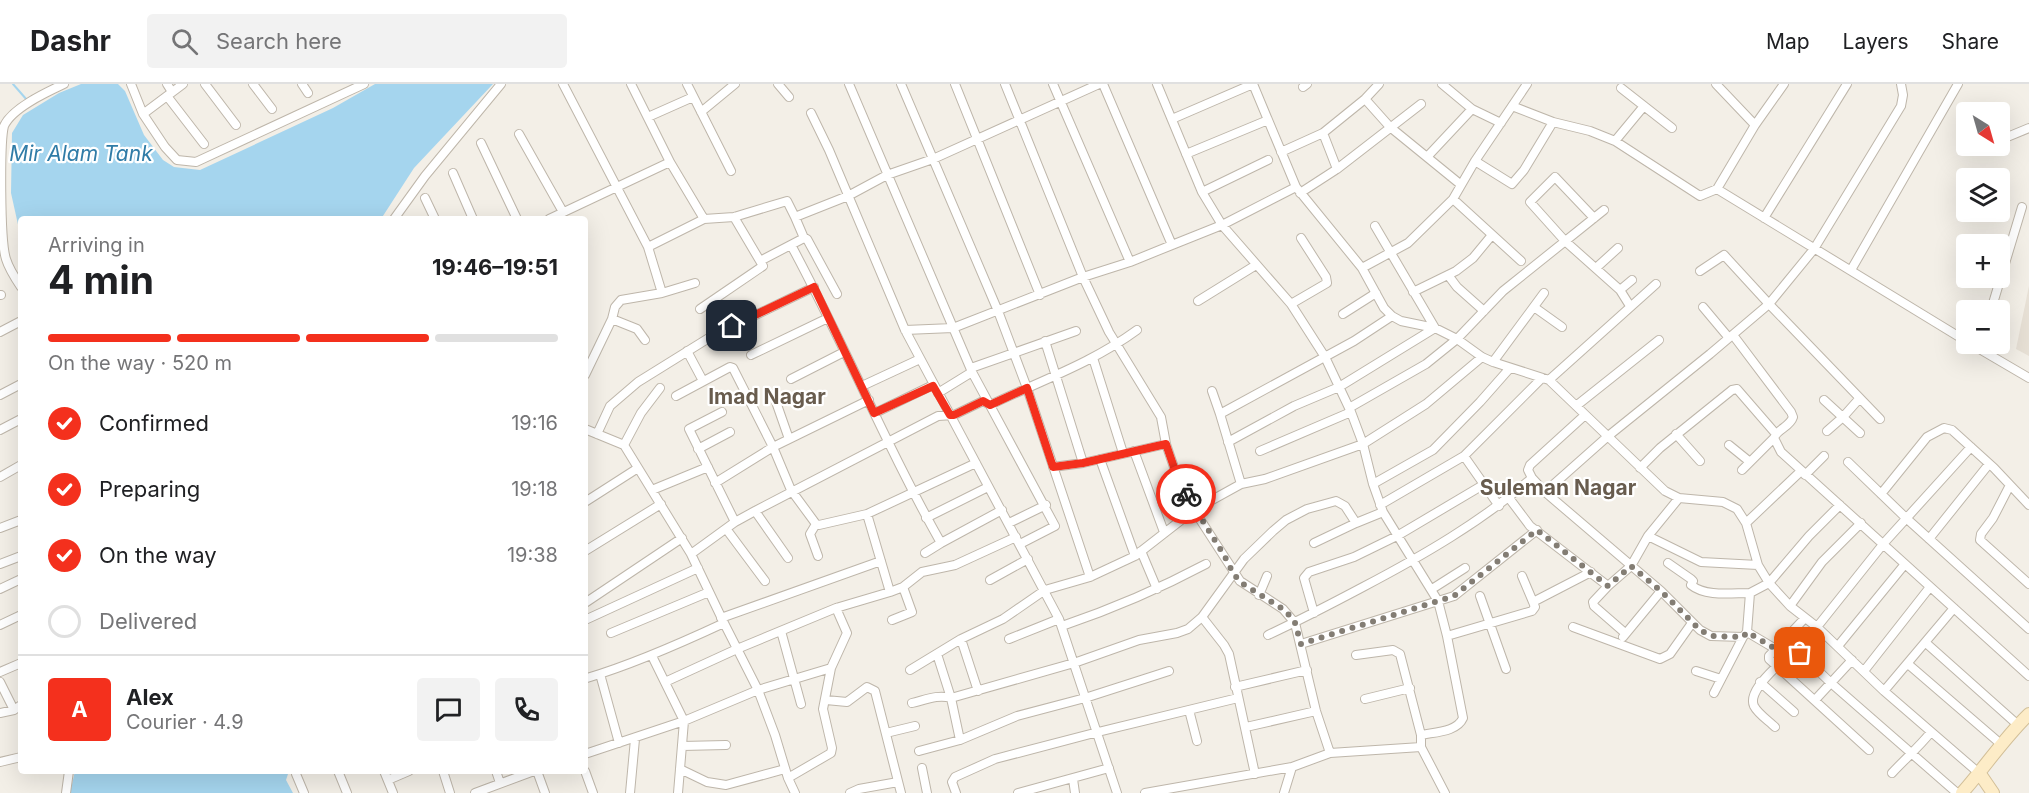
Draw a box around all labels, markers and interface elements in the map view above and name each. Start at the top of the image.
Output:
search box [147,14,567,68]
text: Dashr [30,24,111,58]
icon: search [168,25,201,58]
text: Search here [216,28,342,54]
text: Map [1766,29,1810,54]
text: Layers [1843,29,1909,54]
text: Share [1942,29,1999,54]
north arrow [1956,102,2010,156]
map controls [1956,102,2010,354]
water label: Mir Alam Tank [9,141,153,166]
button: layers [1956,168,2010,222]
text: Arriving in [48,233,145,257]
button: + [1956,234,2010,288]
text: 19:46–19:51 [432,254,558,280]
text: 4 min [48,256,154,303]
pin [706,300,757,351]
button: − [1956,300,2010,354]
icon: home [715,309,748,342]
text: On the way · 520 m [48,351,232,375]
district label: Imad Nagar [708,384,826,409]
icon: check [48,407,81,440]
text: Confirmed [99,410,209,436]
text: 19:16 [511,411,558,435]
courier [1156,464,1216,524]
icon: check [48,473,81,506]
district label: Suleman Nagar [1480,475,1637,500]
text: Preparing [99,476,200,502]
text: 19:18 [511,477,558,501]
icon: bike [1170,478,1203,511]
icon: check [48,539,81,572]
text: On the way [99,542,217,568]
text: 19:38 [507,543,558,567]
text: Delivered [99,608,197,634]
pin [1774,627,1825,678]
icon: bag [1783,636,1816,669]
button: chat [417,678,480,741]
button: phone [495,678,558,741]
text: Alex [126,684,174,710]
text: A [71,696,88,722]
text: Courier · 4.9 [126,710,244,734]

